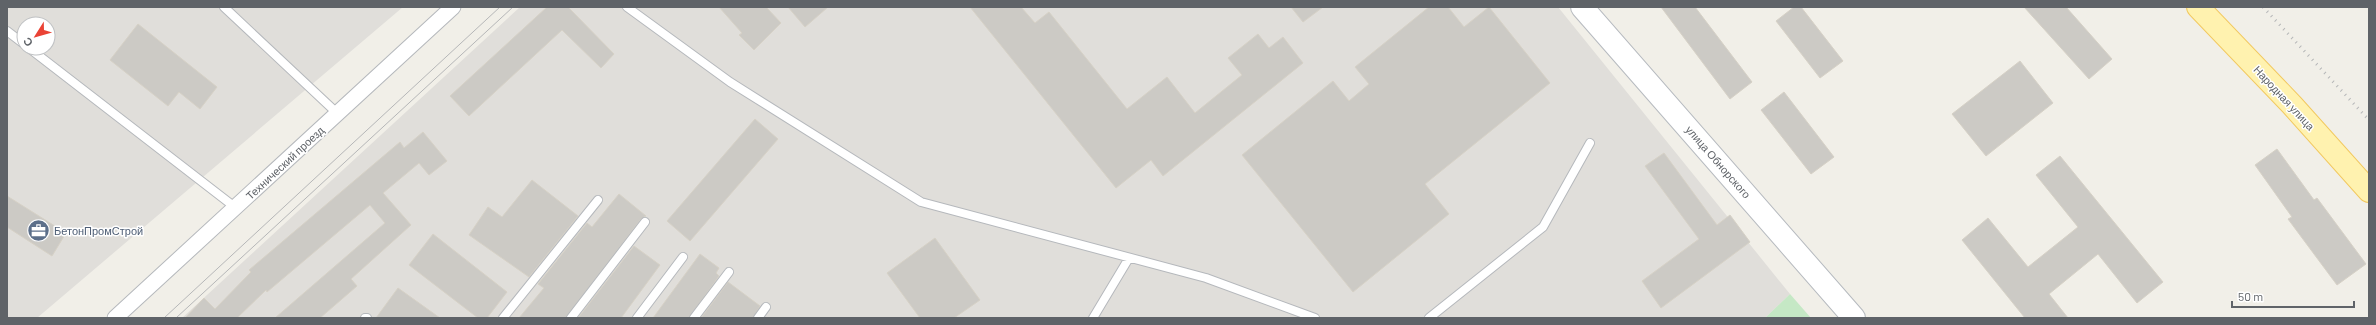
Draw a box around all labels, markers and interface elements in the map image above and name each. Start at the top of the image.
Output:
north arrow [16,16,56,56]
text: С [20,35,35,49]
street label: Народная улица [2251,63,2318,133]
street label: Технический проезд [243,123,327,202]
street label: улица Обнорского [1683,123,1753,201]
office icon: БетонПромСтрой [26,218,52,244]
place label: БетонПромСтрой [54,224,143,237]
scale bar [2232,283,2354,309]
text: 50 m [2238,289,2263,303]

